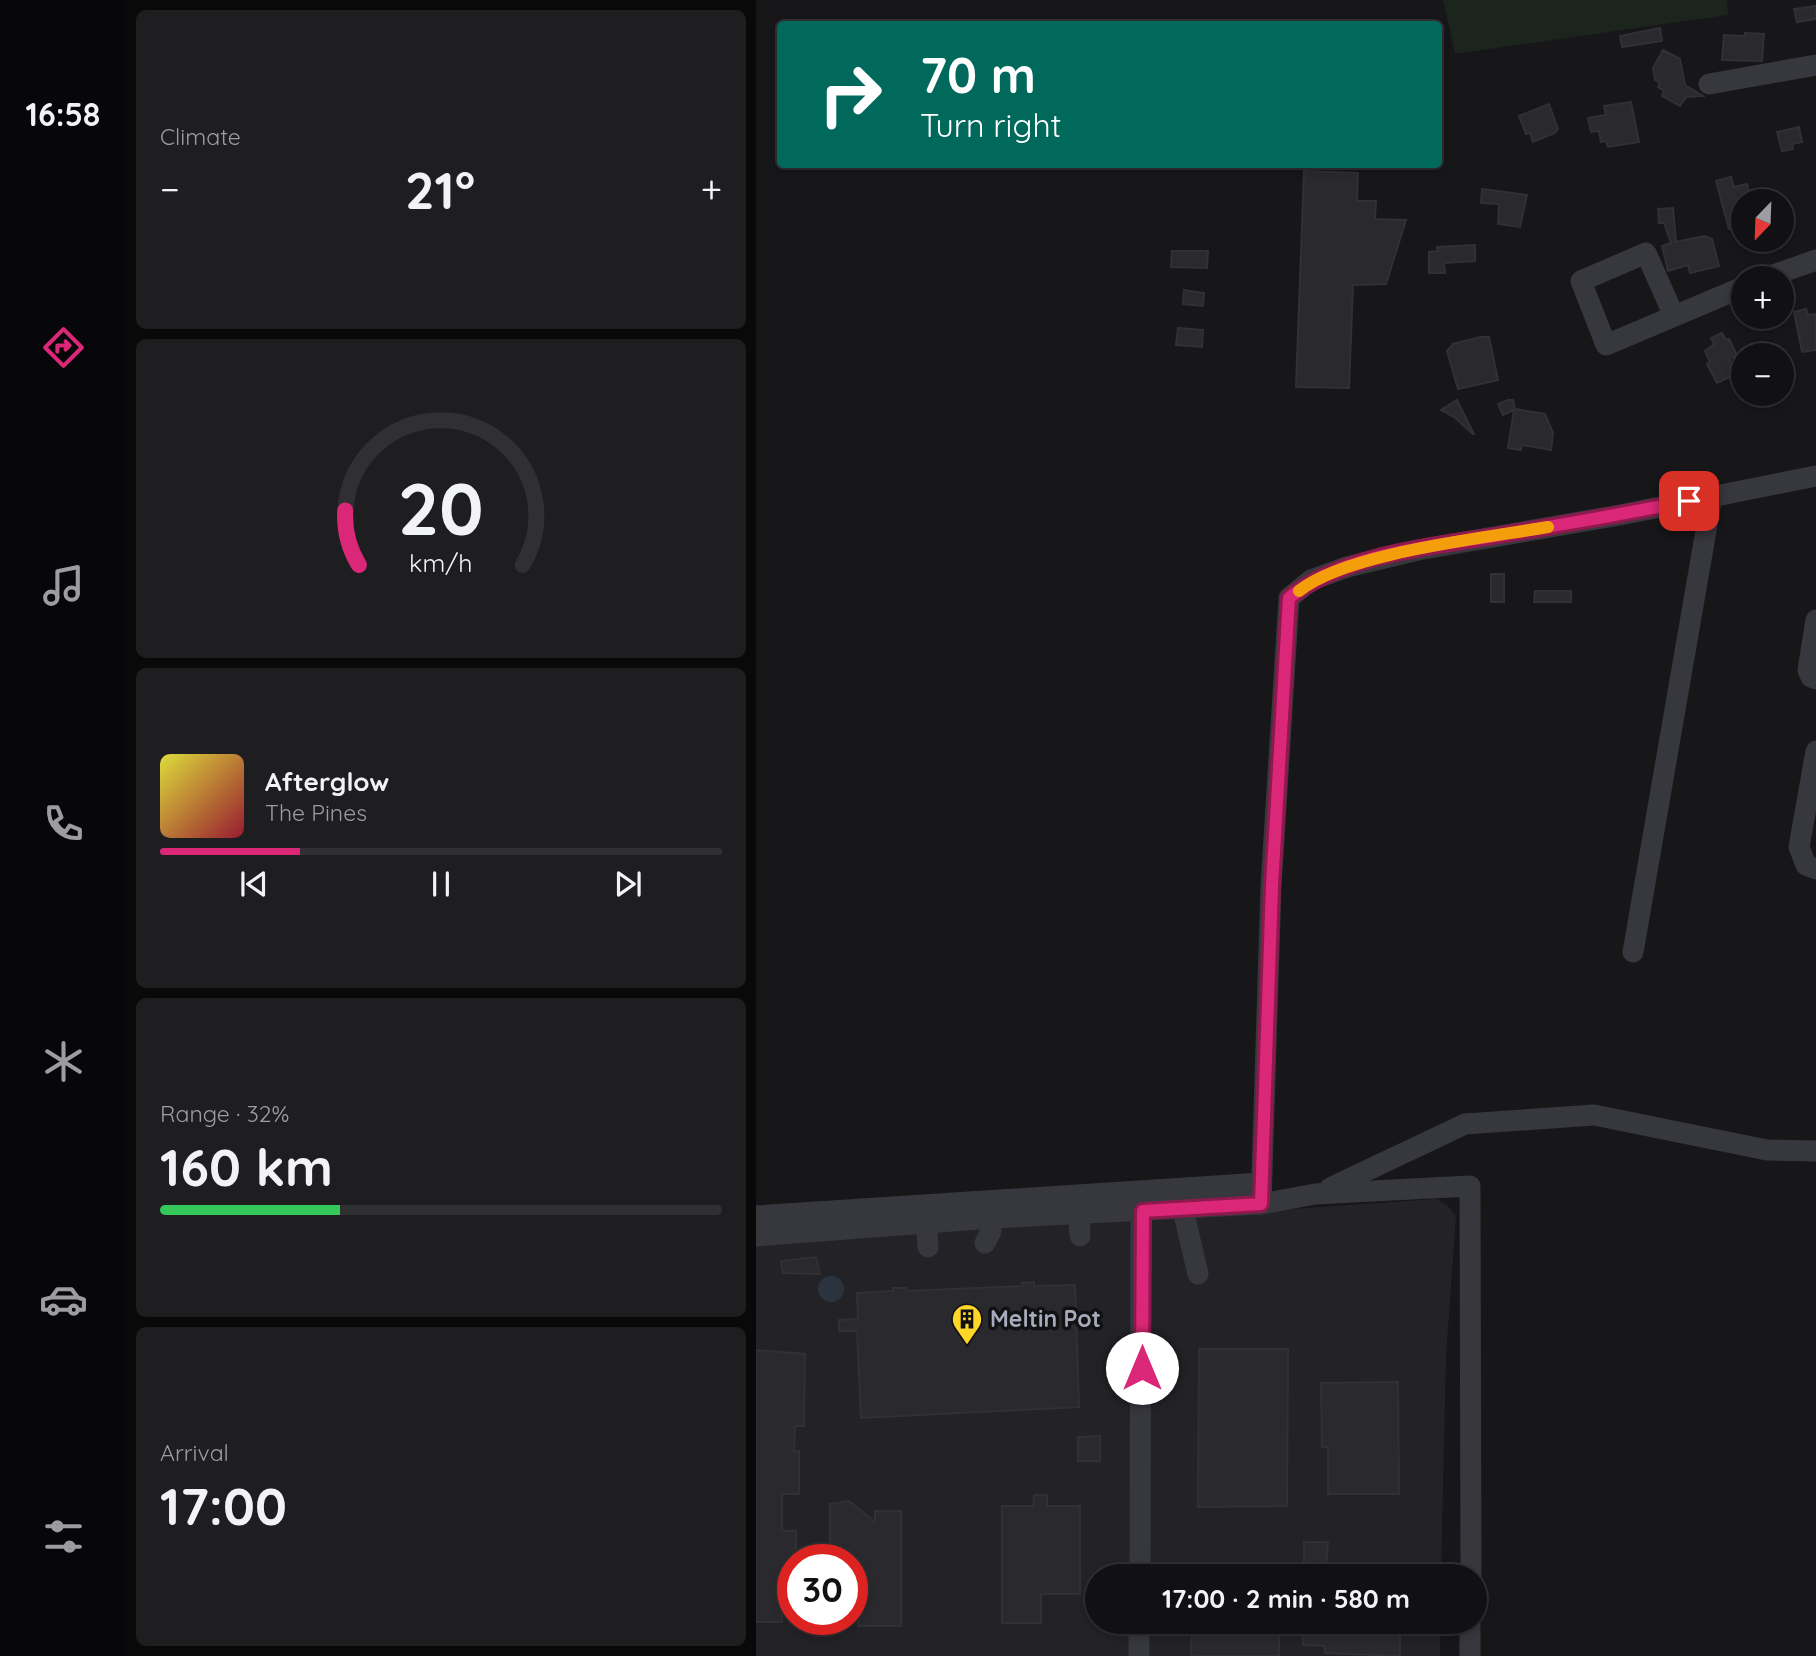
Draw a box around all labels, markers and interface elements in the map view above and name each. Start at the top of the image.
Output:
text: 70 m [920,44,1036,105]
icon: right [805,49,896,140]
text: 16:58 [26,94,100,134]
text: Turn right [920,105,1061,145]
text: Climate [160,122,241,151]
text: 21° [405,157,475,222]
text: − [160,165,180,213]
text: + [701,165,722,213]
north arrow [1731,189,1794,252]
map controls [1731,189,1794,406]
button: + [1731,266,1794,329]
icon: directions [39,323,88,372]
button: − [1731,343,1794,406]
text: 20 [398,462,484,553]
pin [1659,471,1719,531]
icon: arrive [1670,482,1708,520]
text: km/h [409,547,473,578]
icon: music [39,561,88,610]
text: Afterglow [265,765,389,798]
text: The Pines [265,798,367,827]
icon: phone [39,799,88,848]
icon: previous [235,865,273,903]
icon: pause [422,865,460,903]
icon: next [609,865,647,903]
icon: climate [39,1037,88,1086]
text: Range · 32% [160,1099,289,1128]
text: 160 km [160,1134,333,1199]
icon: car [39,1275,88,1324]
building icon: Meltin Pot [950,1302,984,1346]
place label: Meltin Pot [990,1304,1101,1333]
position arrow [1105,1331,1179,1405]
text: Arrival [160,1438,229,1467]
text: 17:00 [160,1473,287,1538]
icon: filters [39,1512,88,1561]
speed limit sign: 30 [777,1544,868,1635]
text: 17:00 · 2 min · 580 m [1162,1582,1410,1615]

